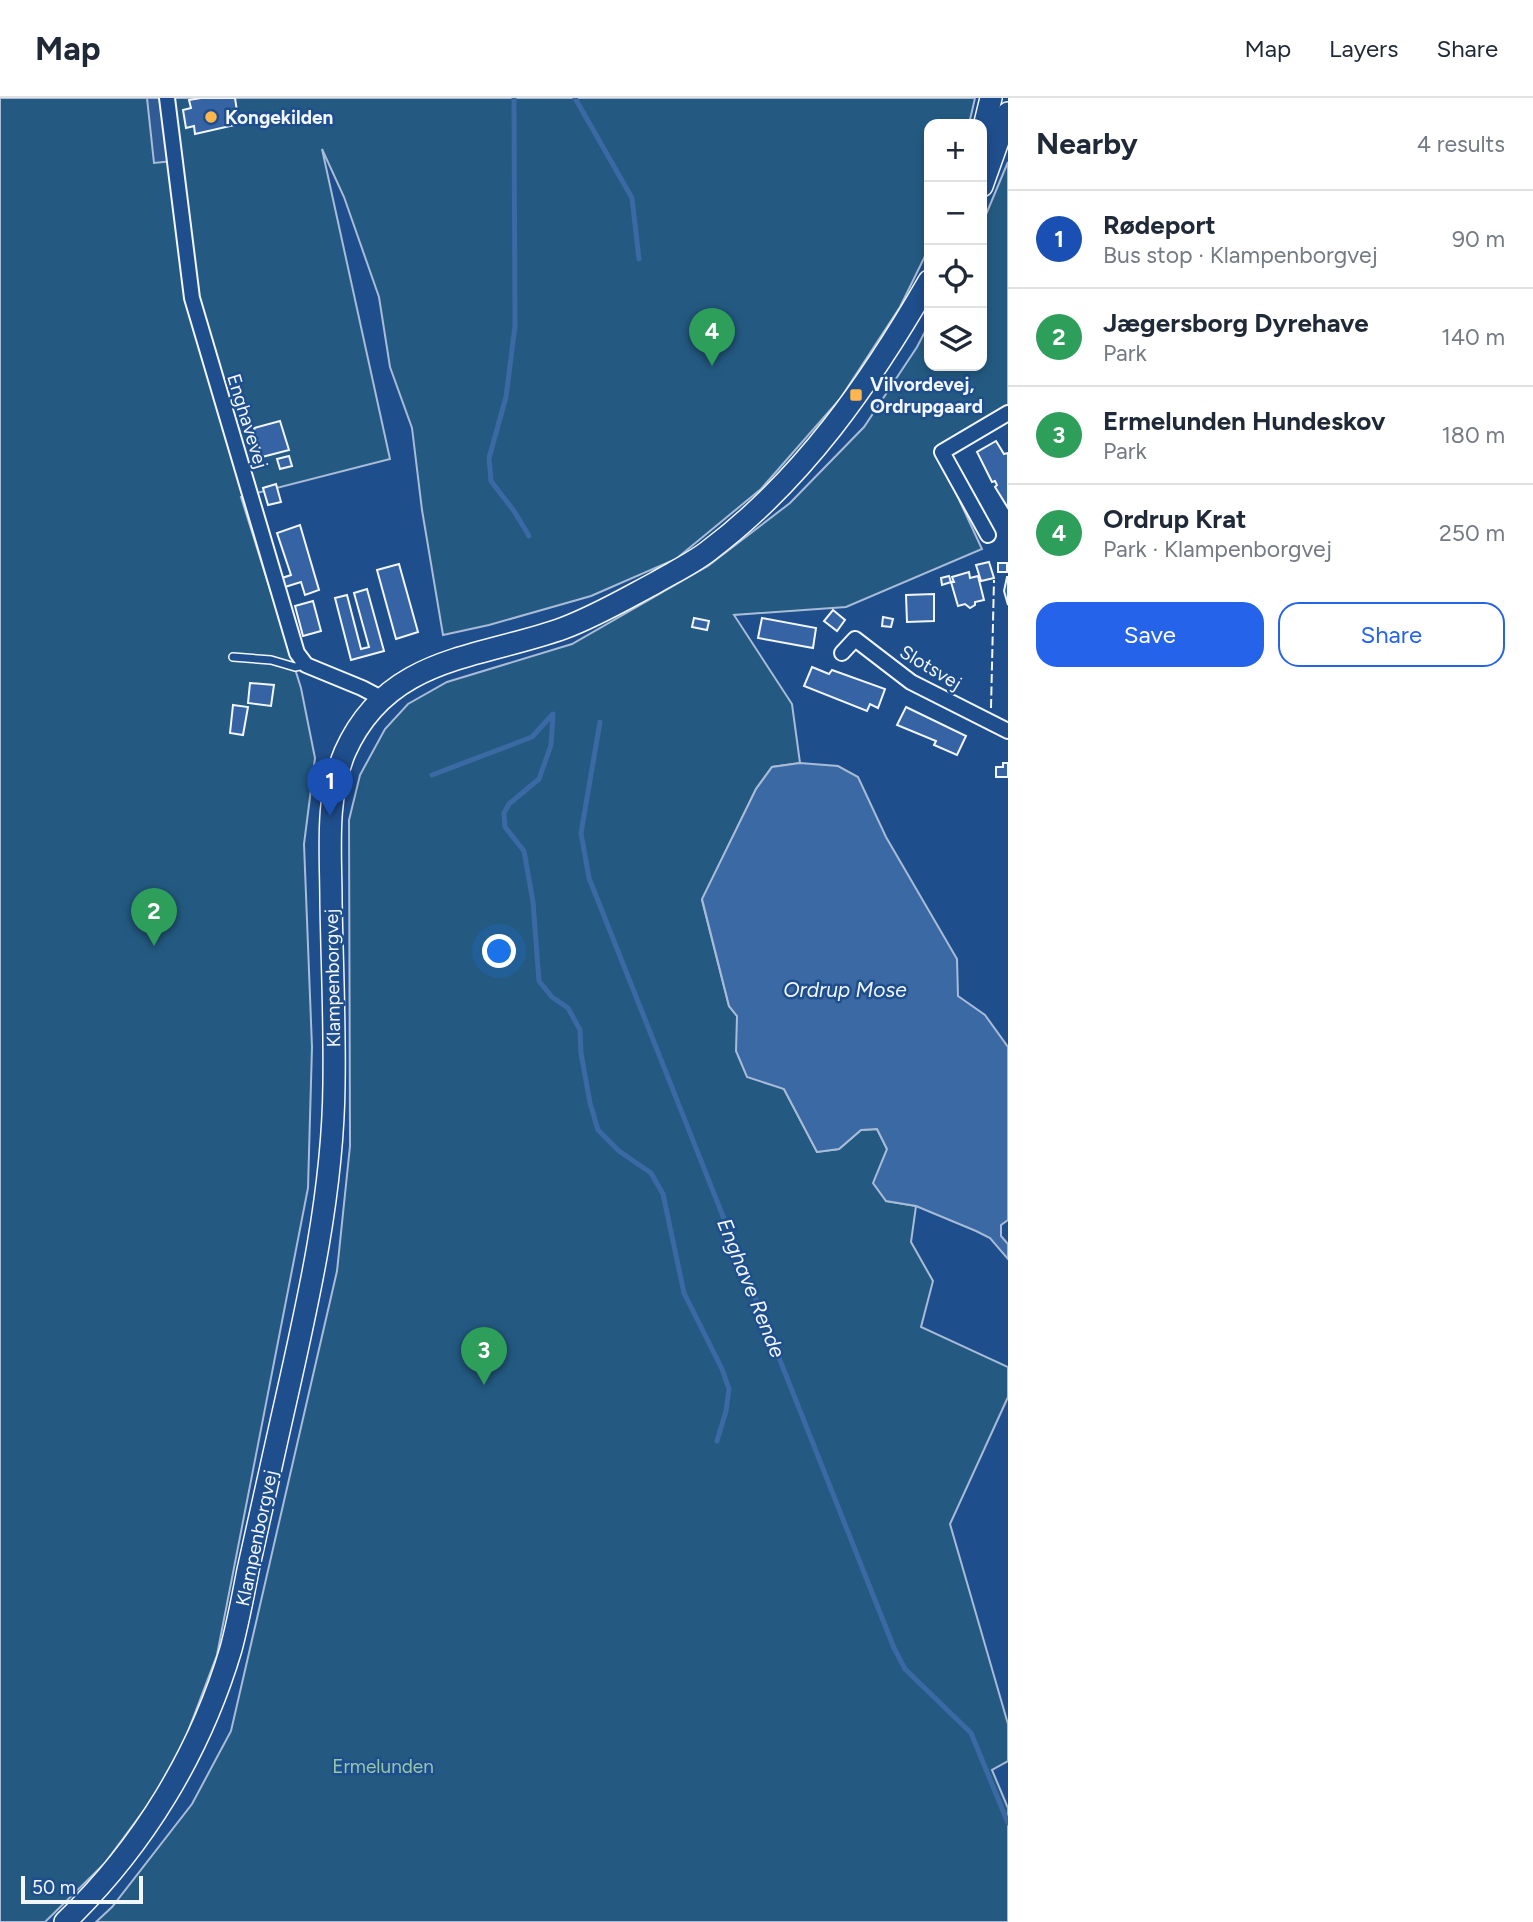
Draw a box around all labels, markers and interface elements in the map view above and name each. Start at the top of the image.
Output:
text: Map [35,29,101,68]
text: Map [1244,34,1291,63]
text: Layers [1329,34,1398,63]
text: Share [1436,34,1498,63]
place label: Kongekilden [225,106,333,129]
marker: Kongekilden [203,109,219,125]
map controls [924,119,987,371]
button: + [924,119,987,182]
text: Nearby [1036,125,1138,162]
text: 4 results [1417,130,1505,158]
button: − [924,182,987,245]
text: Rødeport [1103,209,1216,241]
text: 1 [1054,225,1064,253]
text: 90 m [1452,225,1505,253]
text: Bus stop · Klampenborgvej [1103,241,1378,269]
button: locate [924,245,987,308]
text: Jægersborg Dyrehave [1103,307,1369,339]
pin: 4 [689,308,735,366]
button: layers [924,308,987,371]
text: 2 [1052,323,1066,351]
text: 140 m [1441,323,1505,351]
text: Park [1103,339,1147,367]
street label: Enghavevej [222,371,273,471]
place label: Vilvordevej, Ordrupgaard [870,373,983,418]
marker: Vilvordevej, Ordrupgaard [848,387,864,403]
text: Ermelunden Hundeskov [1103,405,1385,437]
text: 3 [1053,421,1065,449]
text: 180 m [1441,421,1505,449]
text: Park [1103,437,1147,465]
text: Ordrup Krat [1103,503,1247,535]
text: 4 [1052,519,1066,547]
text: 250 m [1439,519,1505,547]
text: Park · Klampenborgvej [1103,535,1332,563]
button: Save [1036,602,1264,667]
button: Share [1278,602,1505,667]
street label: Slotsvej [896,640,966,695]
pin: 1 [307,758,353,816]
pin: 2 [131,888,177,946]
street label: Klampenborgvej [320,908,345,1048]
your location [482,934,516,968]
water label: Ordrup Mose [783,977,907,1002]
water label: Enghave Rende [712,1214,791,1362]
pin: 3 [461,1327,507,1385]
street label: Klampenborgvej [231,1468,282,1608]
park label: Ermelunden [332,1755,434,1778]
scale bar [21,1873,144,1905]
text: 50 m [32,1876,76,1899]

